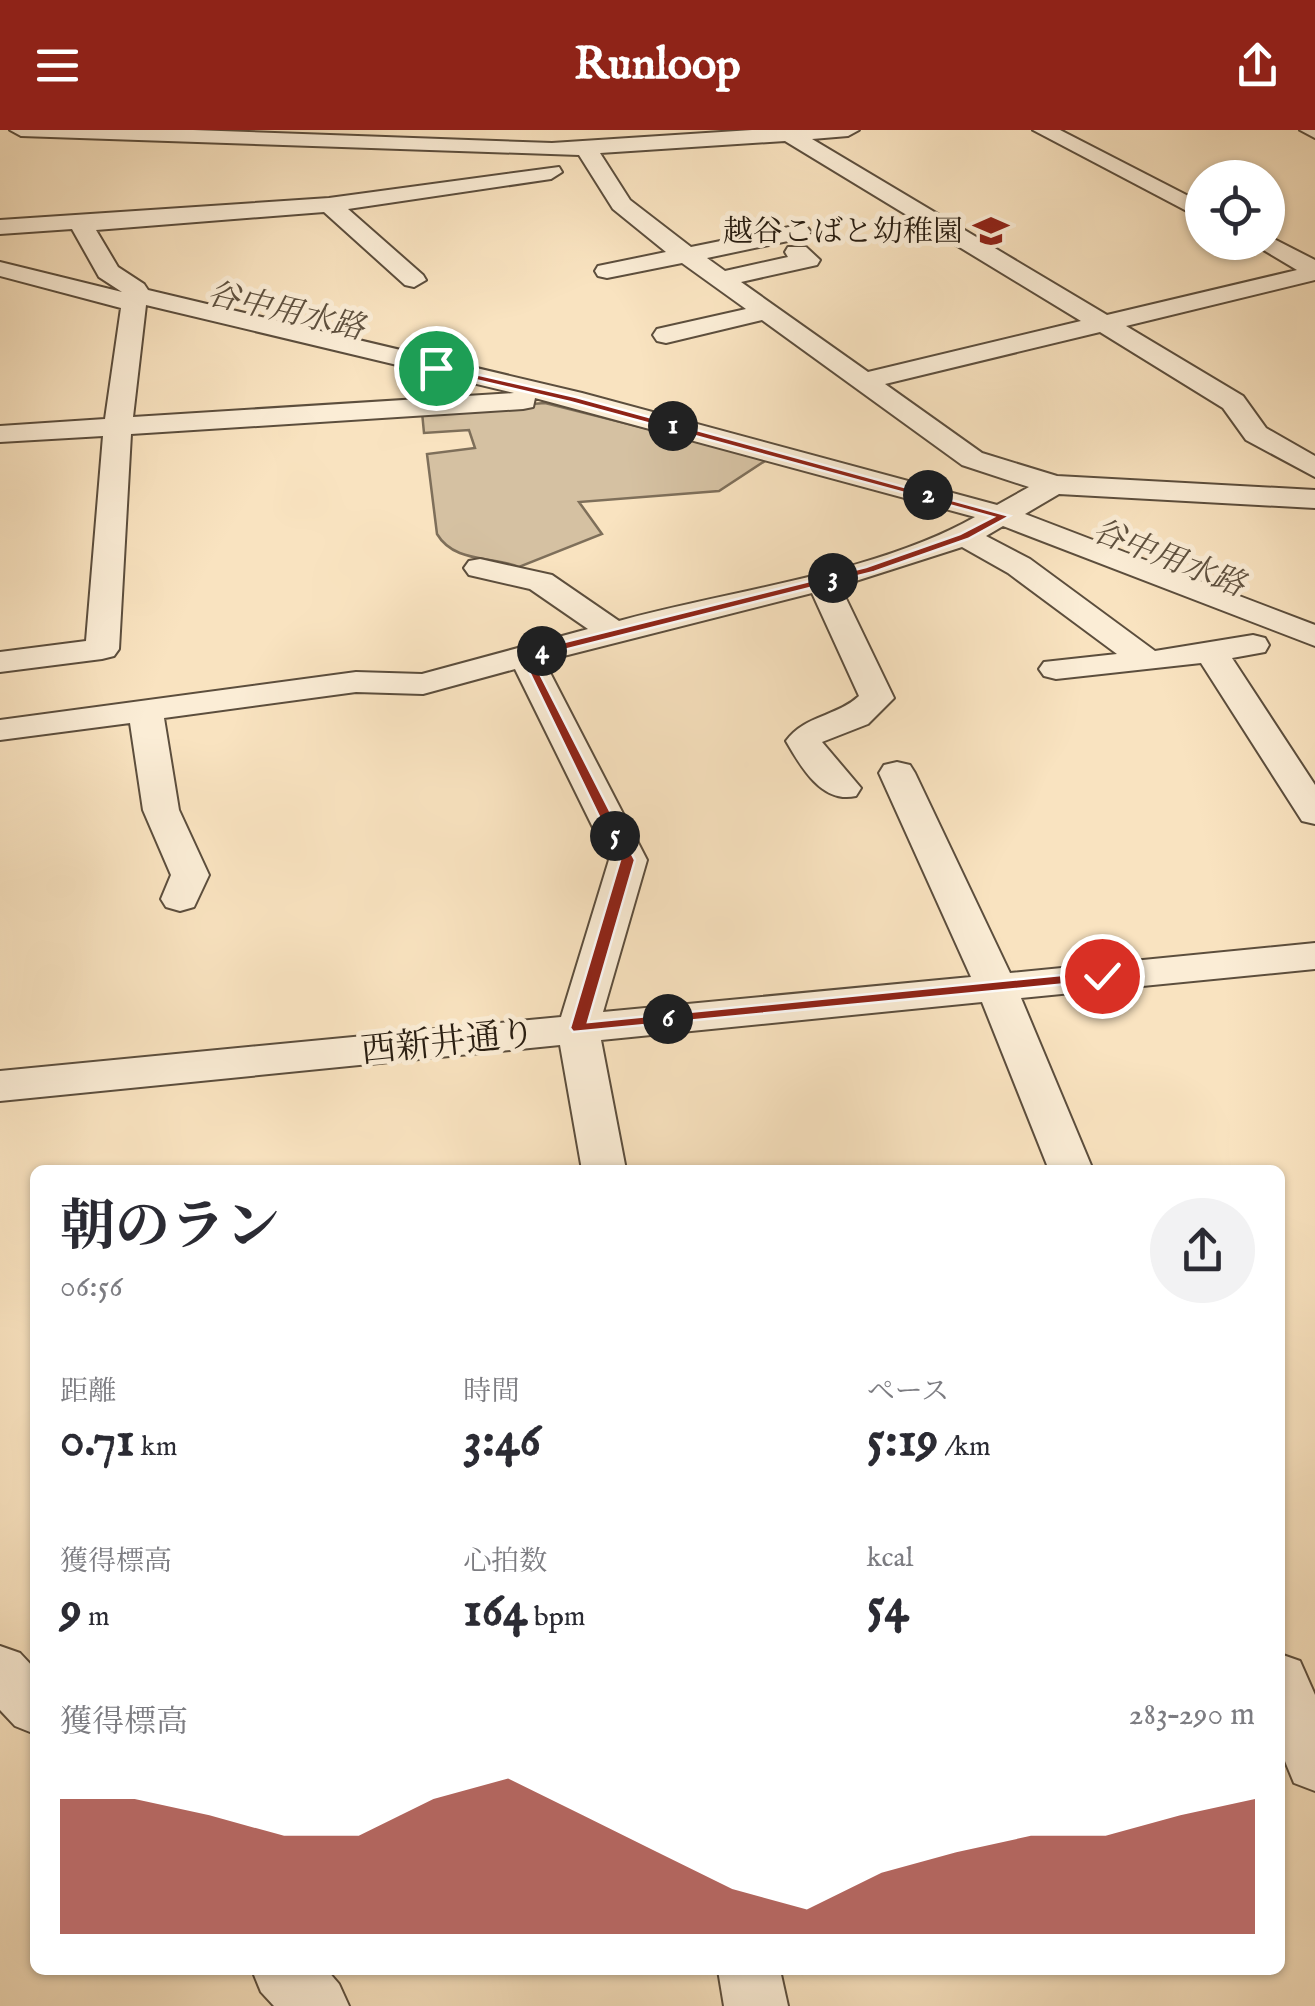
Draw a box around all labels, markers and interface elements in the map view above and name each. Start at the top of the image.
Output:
text: Runloop [574,37,741,94]
icon: menu [30,38,85,93]
icon: share [1230,38,1285,93]
map controls [1185,160,1285,260]
button: locate [1185,160,1285,260]
school or university icon: 越谷こばと幼稚園 [972,212,1010,250]
place label: 越谷こばと幼稚園 [723,214,963,252]
water label: 谷中用水路 [203,274,370,351]
pin [394,326,479,411]
icon: arrive [409,341,464,396]
pin: 1 [648,401,698,451]
text: 1 [668,408,678,443]
pin: 2 [903,470,953,520]
text: 2 [921,477,935,512]
water label: 谷中用水路 [1086,512,1252,608]
pin: 3 [808,553,858,603]
text: 3 [828,560,838,595]
pin: 4 [517,626,567,676]
text: 4 [535,633,549,668]
pin: 5 [590,811,640,861]
text: 5 [610,818,620,853]
pin [1060,934,1145,1019]
icon: check [1075,949,1130,1004]
pin: 6 [643,994,693,1044]
text: 6 [662,1001,674,1036]
street label: 西新井通り [359,1012,538,1075]
text: 朝のラン [60,1194,280,1264]
button: share [1150,1198,1255,1303]
text: 06:56 [60,1267,123,1308]
text: 距離 [60,1375,116,1410]
text: 時間 [463,1375,519,1410]
text: ペース [867,1375,949,1410]
text: 0.71 [60,1410,135,1473]
text: 3:46 [463,1410,541,1473]
text: 5:19 [867,1410,938,1473]
text: km [135,1430,177,1465]
text: /km [938,1430,991,1465]
text: kcal [867,1541,913,1576]
text: 獲得標高 [60,1545,172,1580]
text: 心拍数 [463,1545,547,1580]
text: 54 [867,1576,909,1639]
text: 9 [60,1580,82,1643]
text: 164 [463,1580,528,1643]
text: m [82,1600,110,1635]
text: bpm [528,1600,585,1635]
text: 283–290 m [1128,1695,1255,1736]
text: 獲得標高 [60,1703,188,1744]

